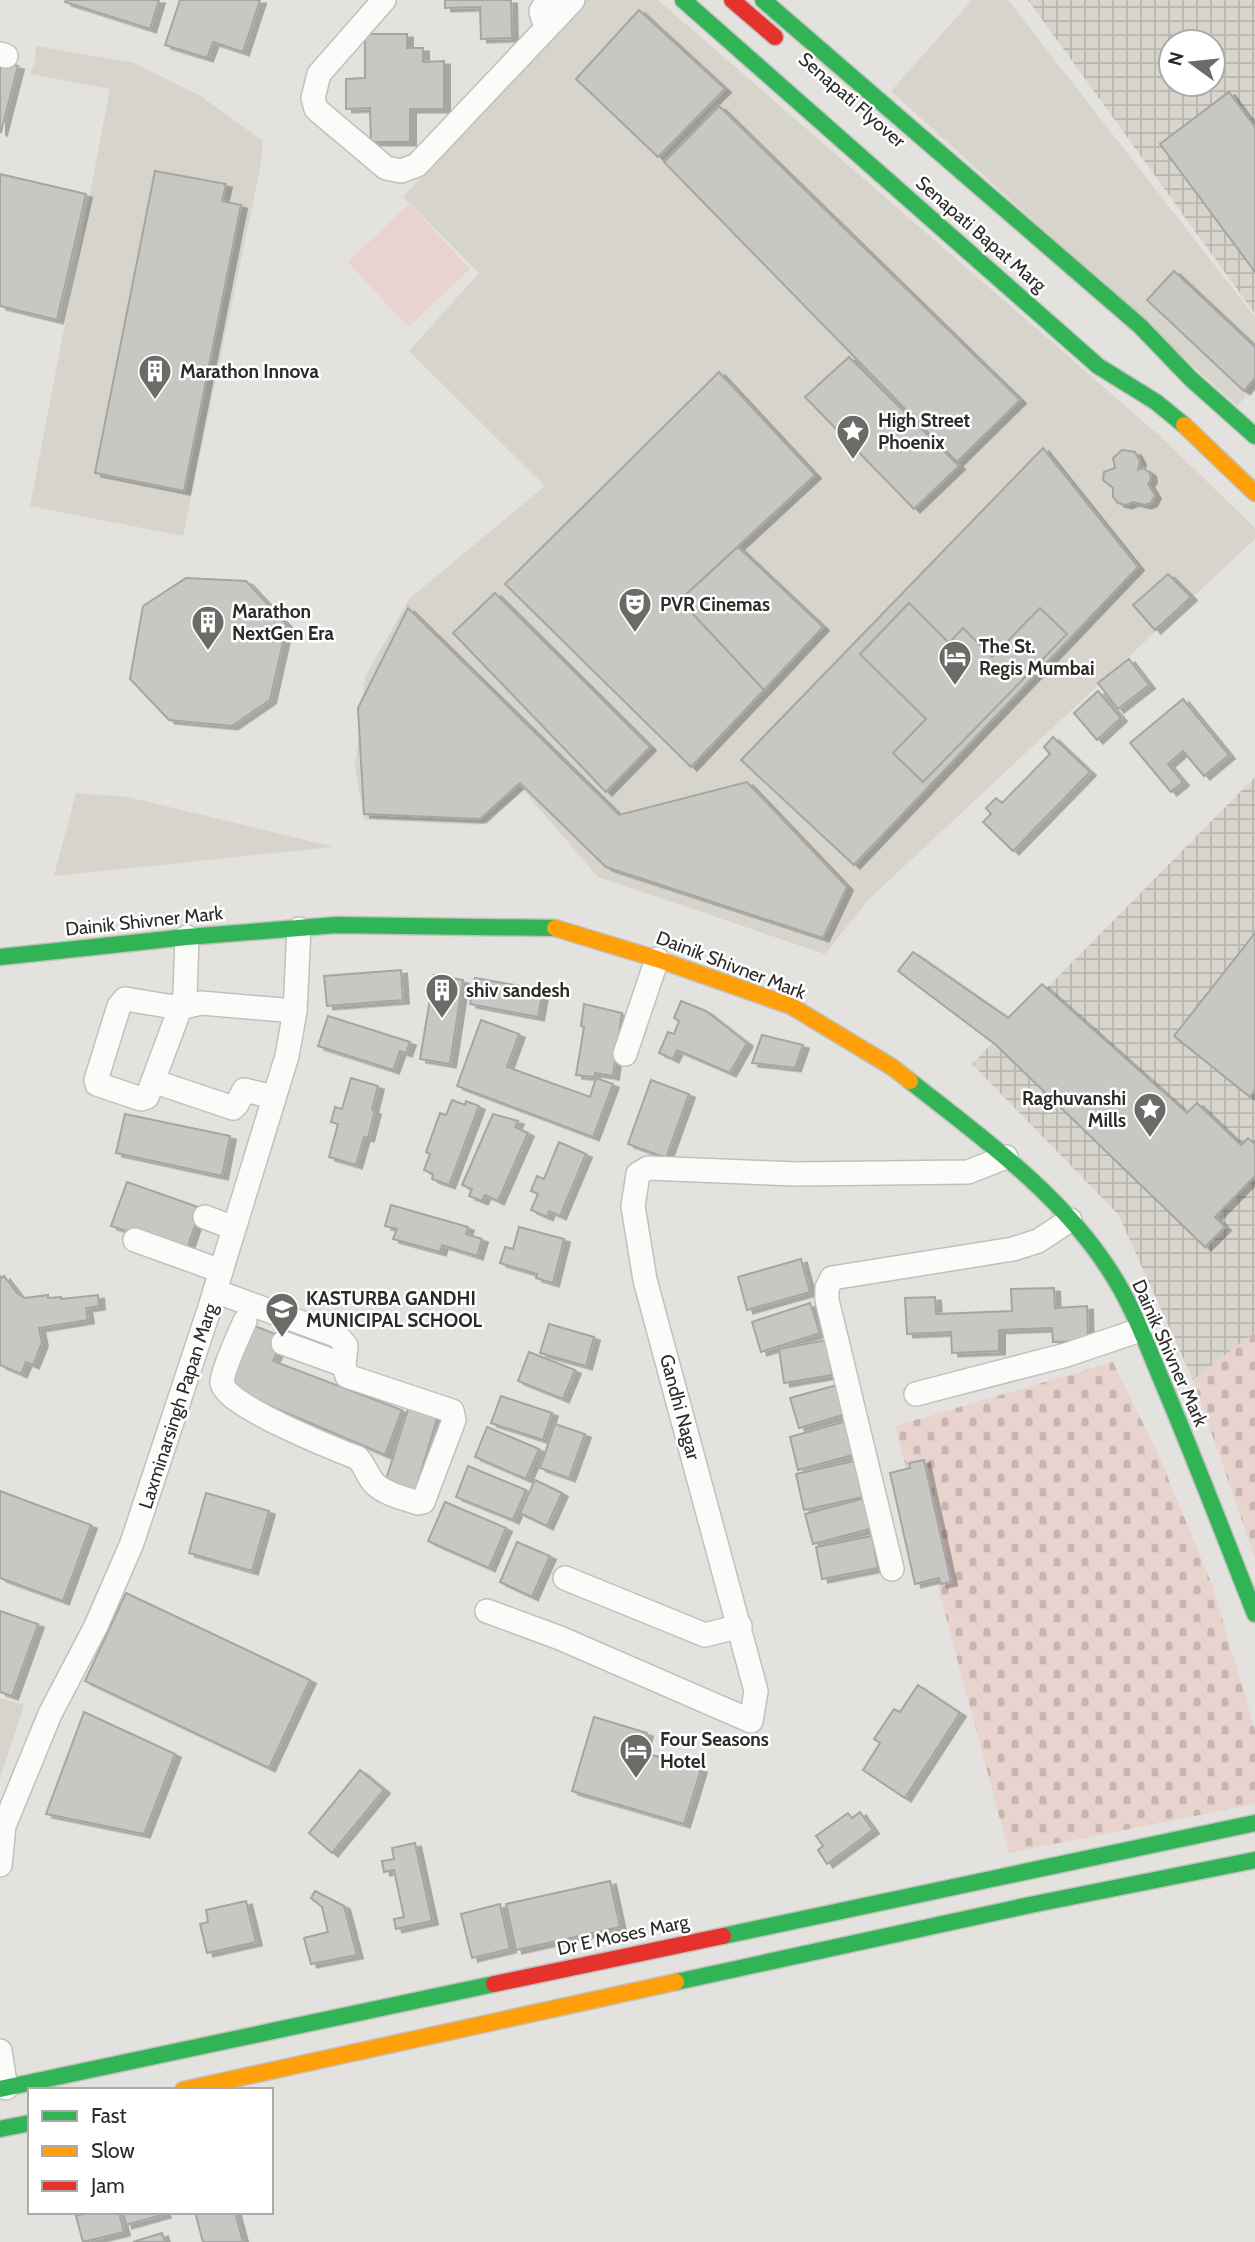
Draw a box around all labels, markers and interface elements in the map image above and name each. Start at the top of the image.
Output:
north arrow [1157,28,1227,98]
street label: Senapati Flyover [794,47,910,153]
text: N [1163,49,1189,68]
street label: Senapati Bapat Marg [911,171,1051,297]
building icon: Marathon Innova [136,352,174,401]
place label: Marathon Innova [180,360,319,383]
place label: High Street Phoenix [878,409,971,454]
place icon: High Street Phoenix [834,412,872,461]
theatre icon: PVR Cinemas [616,585,654,634]
place label: PVR Cinemas [660,593,770,616]
place label: Marathon NextGen Era [232,600,335,645]
building icon: Marathon NextGen Era [189,603,227,652]
place label: The St. Regis Mumbai [979,635,1095,680]
hotel icon: The St. Regis Mumbai [936,638,974,687]
street label: Dainik Shivner Mark [64,901,224,941]
street label: Dainik Shivner Mark [653,926,810,1004]
building icon: shiv sandesh [423,971,461,1020]
place label: shiv sandesh [466,979,570,1002]
place label: Raghuvanshi Mills [1022,1087,1126,1132]
place icon: Raghuvanshi Mills [1131,1090,1169,1139]
street label: Dainik Shivner Mark [1127,1276,1213,1431]
place label: KASTURBA GANDHI MUNICIPAL SCHOOL [306,1287,483,1332]
school or university icon: KASTURBA GANDHI MUNICIPAL SCHOOL [263,1290,301,1339]
street label: Laxminarsingh Papan Marg [134,1300,222,1512]
street label: Gandhi Nagar [655,1352,705,1462]
place label: Four Seasons Hotel [660,1728,769,1773]
hotel icon: Four Seasons Hotel [617,1731,655,1780]
street label: Dr E Moses Marg [555,1910,691,1960]
legend [28,2088,273,2214]
text: Fast [91,2103,127,2128]
text: Slow [91,2138,135,2163]
text: Jam [90,2173,125,2198]

